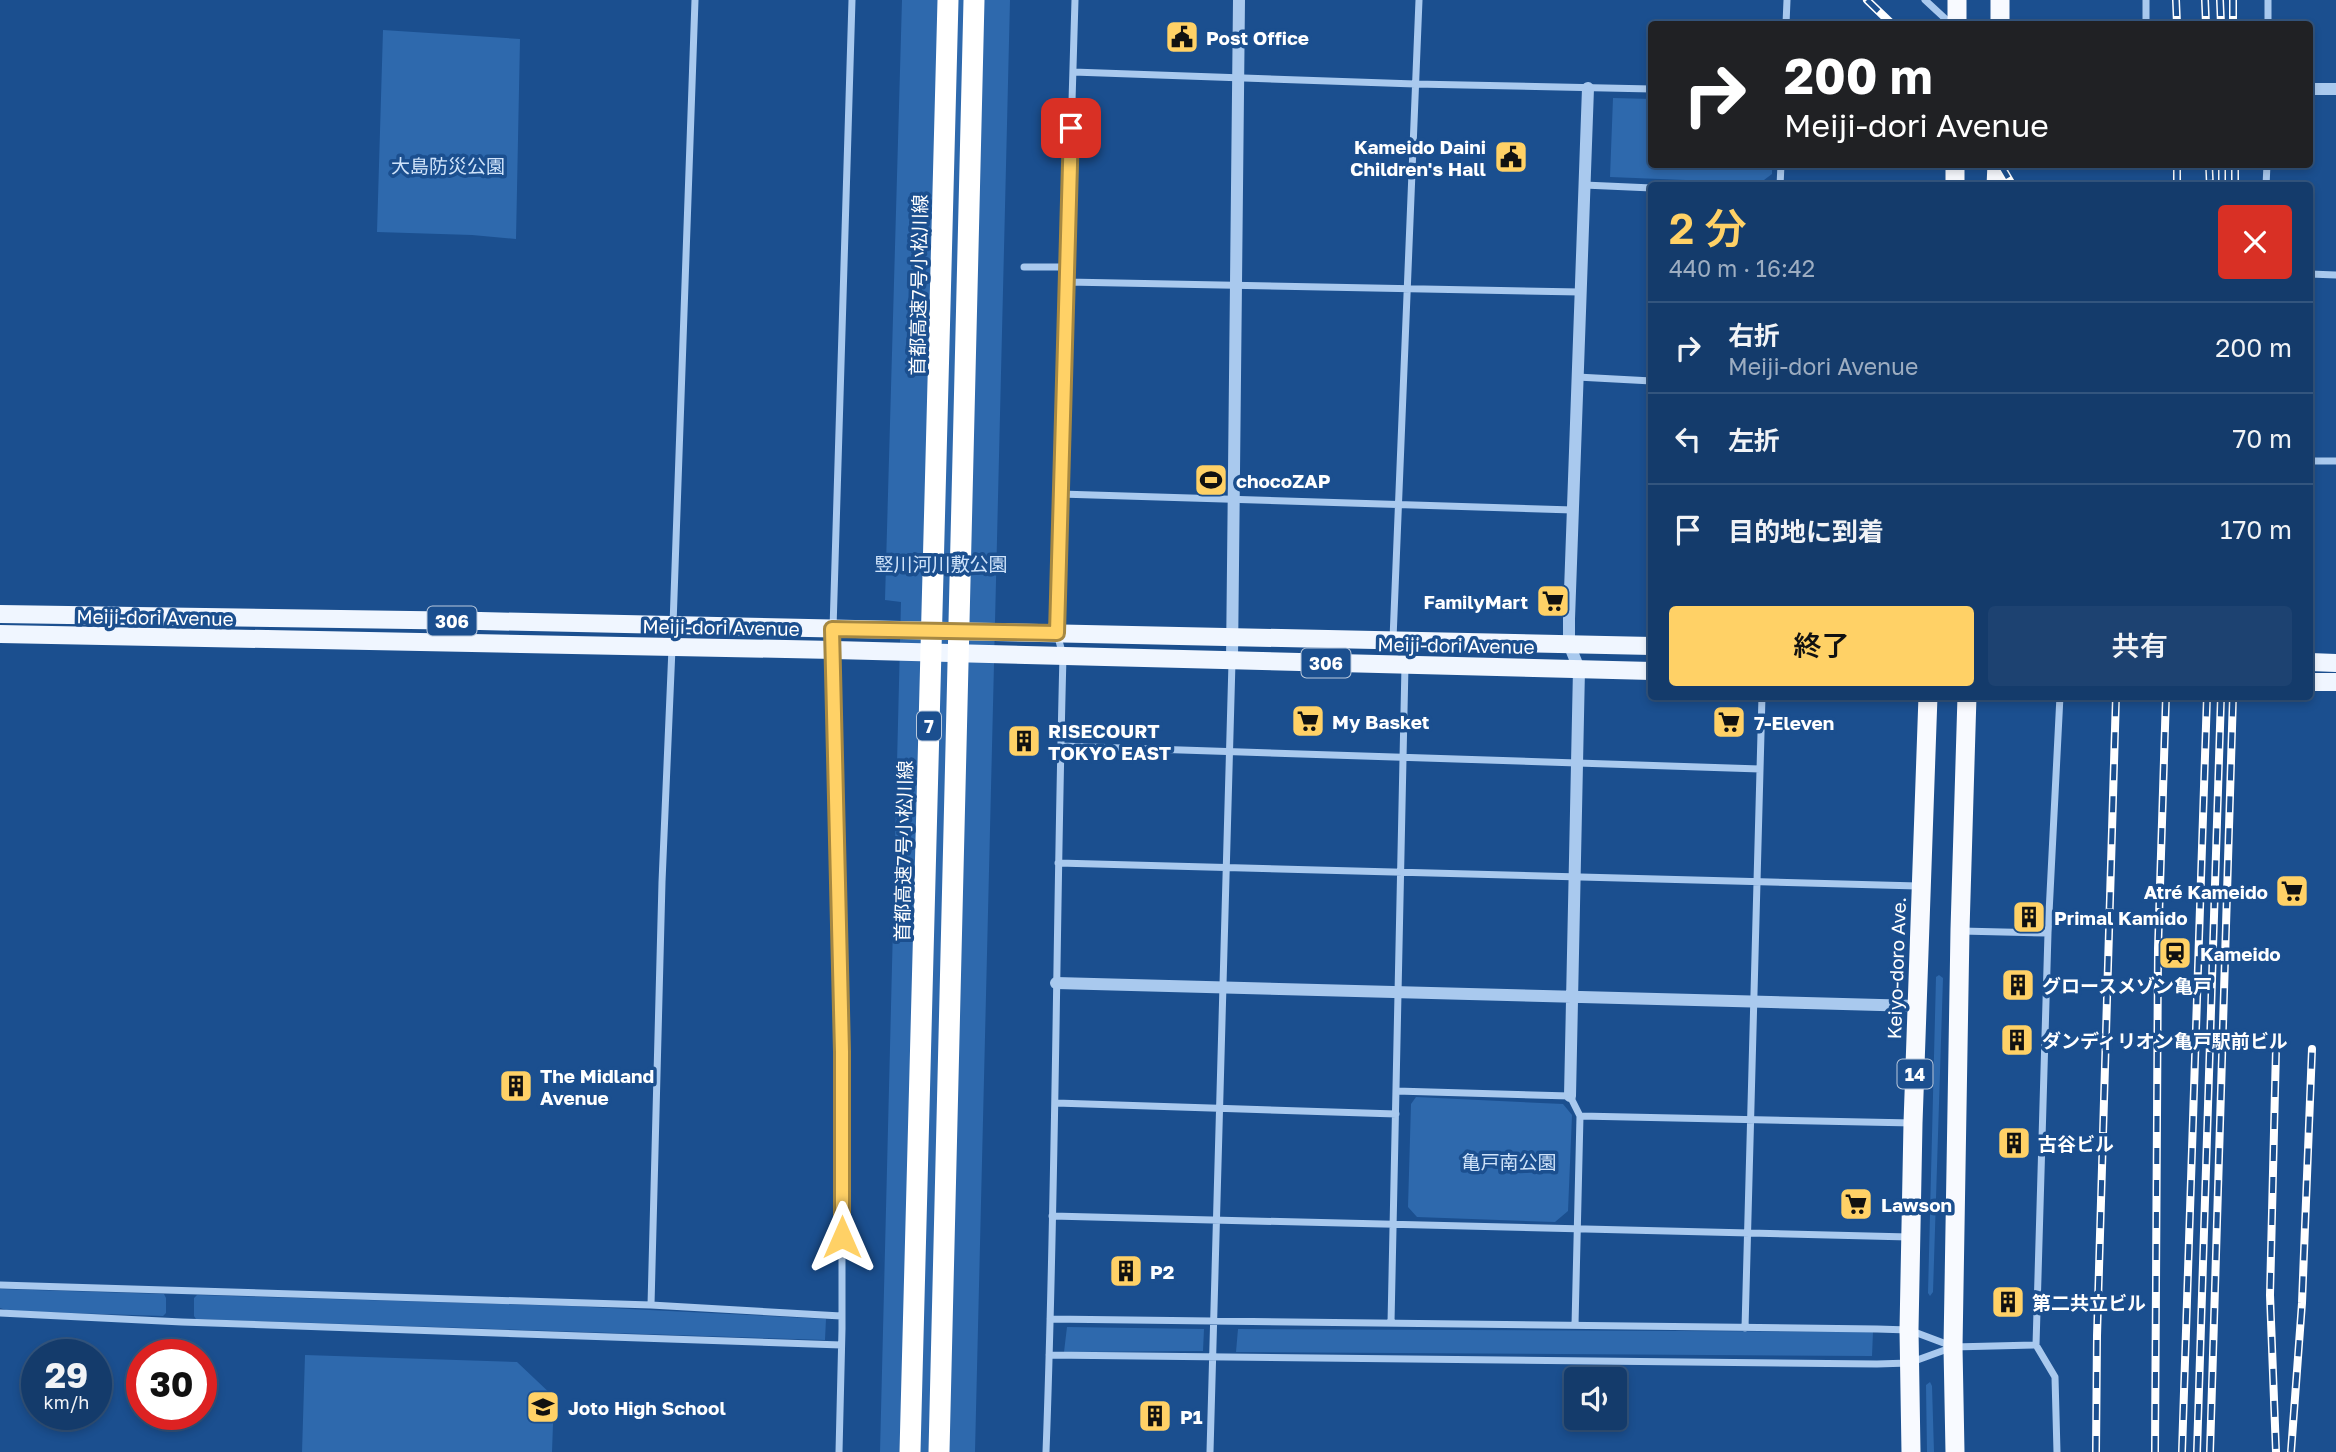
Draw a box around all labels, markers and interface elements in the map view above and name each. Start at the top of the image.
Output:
public building icon: Post Office [1163,18,1201,56]
place label: Post Office [1206,26,1309,49]
text: 200 m [1784,46,1933,105]
icon: right [1669,49,1760,140]
pin [1041,98,1101,158]
text: Meiji-dori Avenue [1784,106,2049,144]
icon: arrive [1052,109,1090,147]
place label: Kameido Daini Children's Hall [1350,135,1486,180]
public building icon: Kameido Daini Children's Hall [1492,138,1530,176]
park label: 大島防災公園 [391,154,505,177]
street label: 首都高速7号小松川線 [905,194,931,376]
text: 2 分 [1669,203,1747,253]
button: close [2218,205,2292,279]
text: 440 m · 16:42 [1669,254,1815,282]
text: 右折 [1728,320,1780,351]
icon: right [1669,329,1707,367]
text: 200 m [2215,332,2292,363]
text: Meiji-dori Avenue [1728,352,1918,380]
icon: left [1669,420,1707,458]
text: 70 m [2233,423,2292,454]
text: 左折 [1728,425,1780,456]
sports icon: chocoZAP [1192,461,1230,499]
place label: chocoZAP [1236,469,1331,492]
icon: arrive [1669,511,1707,549]
text: 170 m [2220,514,2292,545]
text: 目的地に到着 [1728,516,1884,547]
park label: 竪川河川敷公園 [874,552,1008,575]
supermarket icon: FamilyMart [1534,582,1572,620]
place label: FamilyMart [1424,590,1528,613]
street label: Meiji-dori Avenue [76,604,234,630]
road number: 306 [428,606,476,636]
button: 終了 [1669,606,1974,686]
button: 共有 [1988,606,2292,686]
street label: Meiji-dori Avenue [642,614,800,640]
street label: Meiji-dori Avenue [1377,632,1535,658]
road number: 306 [1302,648,1350,678]
supermarket icon: My Basket [1289,702,1327,740]
supermarket icon: 7-Eleven [1710,703,1748,741]
place label: My Basket [1332,710,1430,733]
place label: 7-Eleven [1754,711,1834,734]
road number: 7 [917,712,941,740]
place label: RISECOURT TOKYO EAST [1048,719,1171,764]
building icon: RISECOURT TOKYO EAST [1005,722,1043,760]
street label: 首都高速7号小松川線 [890,760,916,942]
supermarket icon: Atré Kameido [2273,872,2311,910]
place label: Atré Kameido [2144,880,2268,903]
street label: Keiyo-doro Ave. [1882,896,1910,1040]
building icon: Primal Kamido [2010,898,2048,936]
place label: Primal Kamido [2054,906,2188,929]
station icon: Kameido [2156,934,2194,972]
place label: Kameido [2200,942,2281,965]
building icon: グロースメゾン亀戸 [1999,966,2037,1004]
place label: グロースメゾン亀戸 [2042,974,2212,997]
building icon: ダンディリオン亀戸駅前ビル [1998,1021,2036,1059]
place label: ダンディリオン亀戸駅前ビル [2042,1029,2288,1052]
road number: 14 [1898,1059,1932,1088]
place label: The Midland Avenue [540,1064,654,1109]
building icon: The Midland Avenue [497,1067,535,1105]
building icon: 古谷ビル [1995,1124,2033,1162]
place label: 古谷ビル [2038,1132,2114,1155]
park label: 亀戸南公園 [1461,1150,1557,1173]
supermarket icon: Lawson [1837,1185,1875,1223]
place label: Lawson [1881,1193,1952,1216]
position arrow [805,1200,879,1274]
building icon: P2 [1107,1252,1145,1290]
place label: P2 [1150,1260,1174,1283]
building icon: 第二共立ビル [1989,1283,2027,1321]
place label: 第二共立ビル [2032,1291,2146,1314]
speed limit sign: 30 [126,1339,217,1430]
text: 29 [45,1354,88,1396]
map controls [1564,1367,1627,1430]
button: sound [1564,1367,1627,1430]
school or university icon: Joto High School [524,1388,562,1426]
text: km/h [44,1391,89,1413]
place label: Joto High School [568,1396,726,1419]
building icon: P1 [1136,1397,1174,1435]
place label: P1 [1180,1405,1203,1428]

